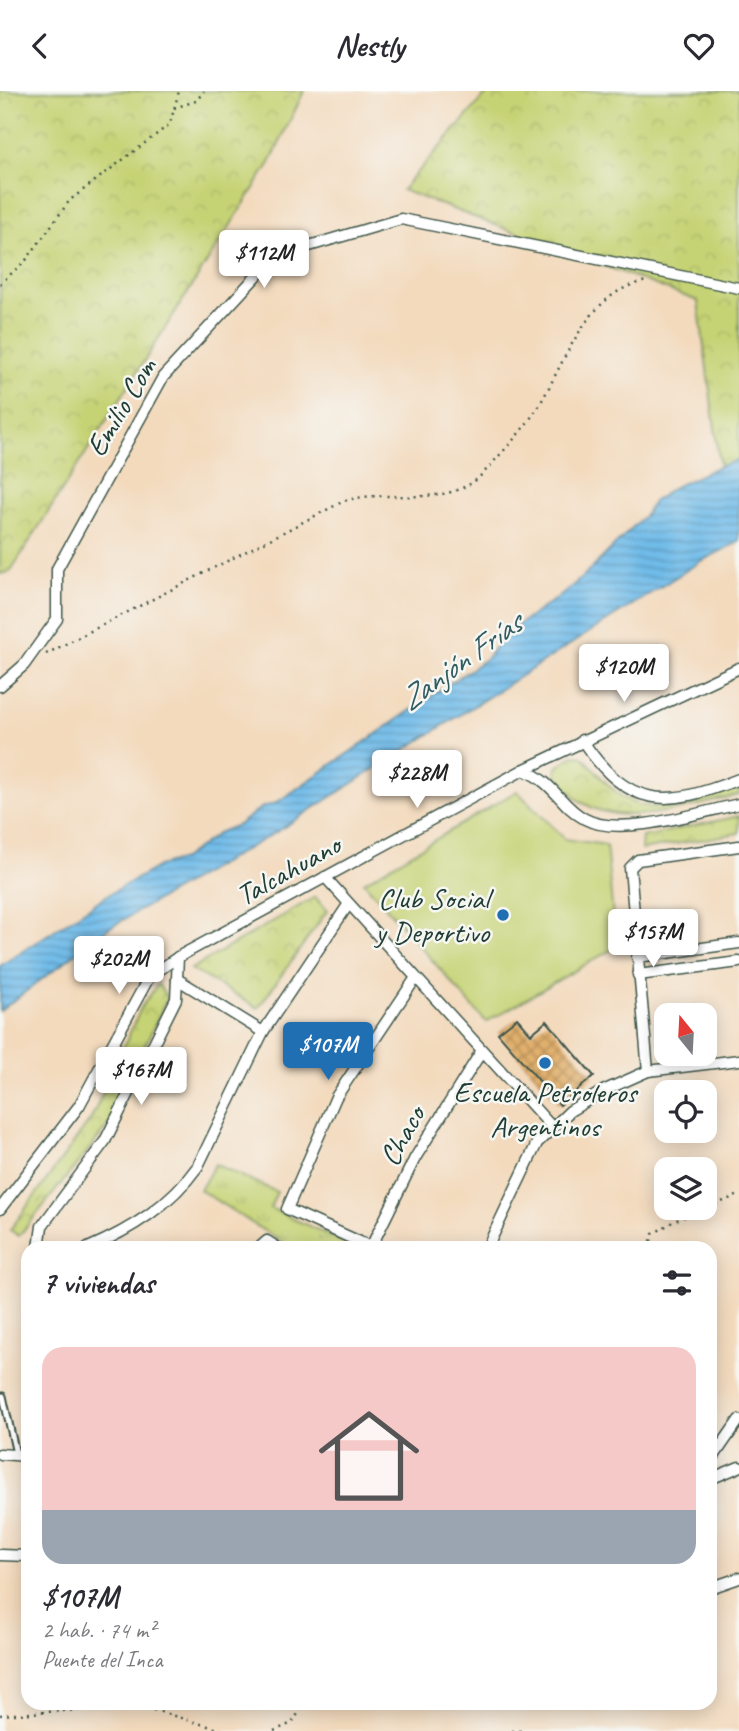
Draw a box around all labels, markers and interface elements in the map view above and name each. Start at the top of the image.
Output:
text: Nestly [335,25,404,66]
icon: back [21,27,59,65]
icon: heart [680,27,718,65]
pin: $112M [215,231,313,290]
text: $112M [235,238,293,267]
street label: Emilio Com [77,350,166,463]
water label: Zanjón Frías [391,600,534,720]
pin: $120M [575,645,673,704]
text: $120M [595,652,653,681]
pin: $228M [368,751,466,810]
text: $228M [388,758,446,787]
street label: Talcahuano [229,824,350,914]
place label: Club Social y Deportivo [373,879,494,951]
marker: Club Social y Deportivo [495,907,511,923]
pin: $157M [604,909,702,969]
text: $157M [624,917,682,946]
pin: $202M [70,937,168,996]
text: $202M [90,944,148,973]
north arrow [654,1003,718,1066]
map controls [654,1003,717,1220]
pin: $107M [279,1023,377,1082]
text: $107M [299,1030,357,1059]
pin: $167M [92,1047,190,1107]
text: $167M [112,1055,170,1084]
marker: Escuela Petroleros Argentinos [537,1055,553,1071]
place label: Escuela Petroleros Argentinos [454,1073,639,1145]
button: locate [654,1080,717,1143]
street label: Chaco [370,1097,435,1172]
button: layers [654,1157,717,1220]
text: 7 viviendas [42,1264,154,1302]
icon: filters [658,1264,696,1302]
icon: home [306,1393,432,1519]
text: $107M [42,1578,118,1616]
text: 2 hab. · 74 m² [42,1616,155,1645]
text: Puente del Inca [42,1645,163,1674]

